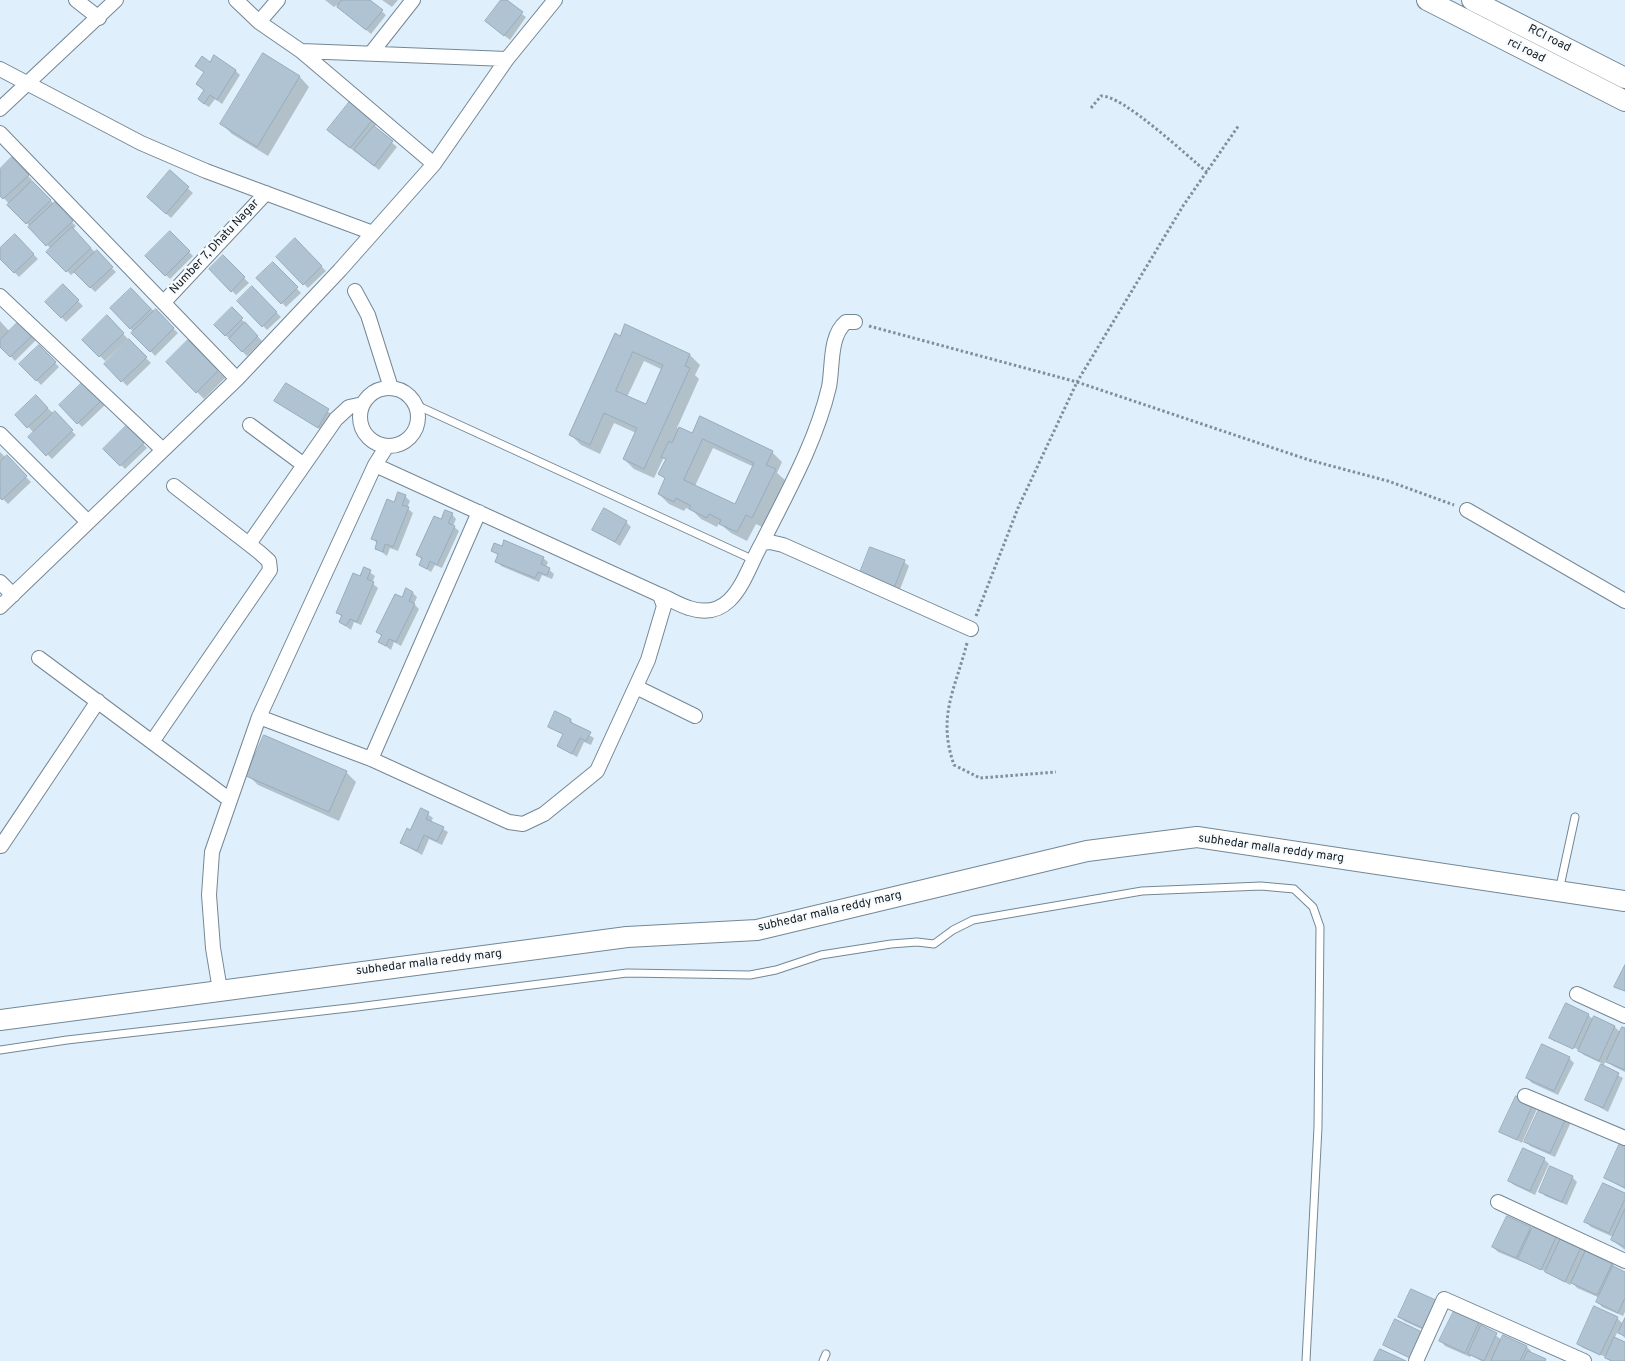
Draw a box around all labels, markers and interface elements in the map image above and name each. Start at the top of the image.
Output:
street label: RCI road [1525,22,1573,56]
street label: rci road [1505,35,1547,67]
street label: Number 7, Dhatu Nagar [167,197,263,297]
street label: subhedar malla reddy marg [1197,832,1345,866]
street label: subhedar malla reddy marg [757,888,903,936]
street label: subhedar malla reddy marg [355,947,503,979]

